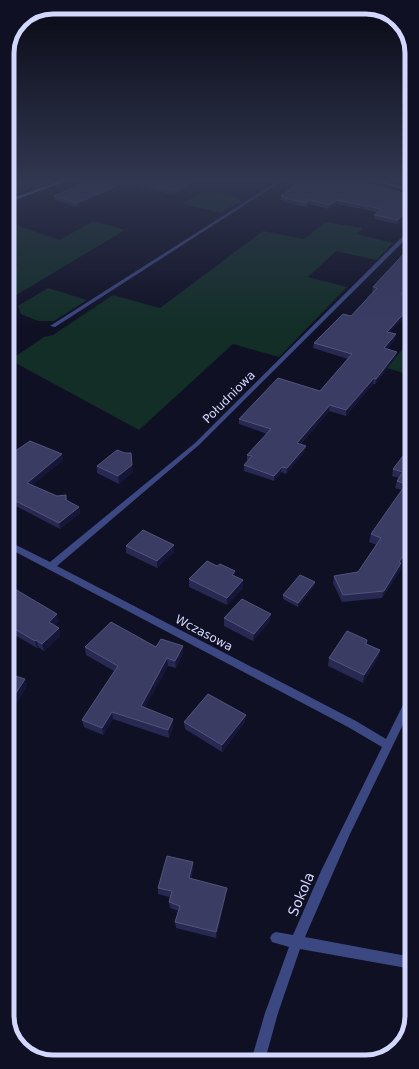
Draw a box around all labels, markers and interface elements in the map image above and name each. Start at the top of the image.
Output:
street label: Południowa [200,368,258,426]
street label: Wczasowa [173,612,235,654]
street label: Sokola [285,870,317,918]

